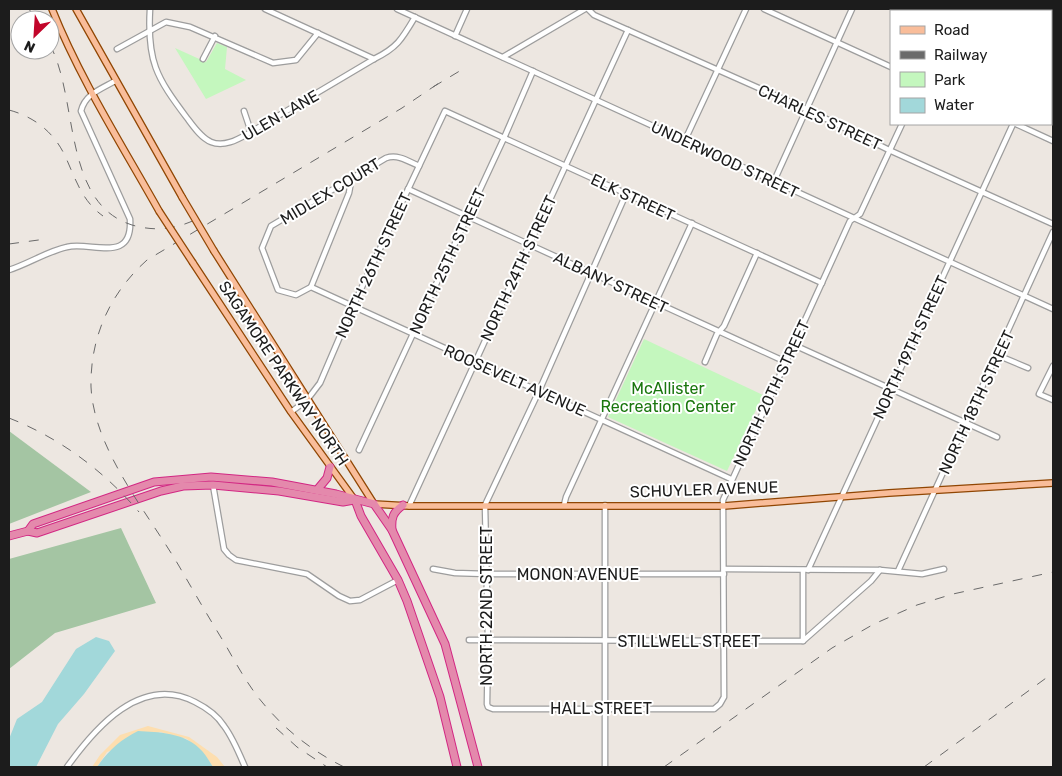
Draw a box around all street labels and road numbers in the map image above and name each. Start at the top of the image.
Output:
street label: CHARLES STREET [755,81,885,154]
street label: ULEN LANE [238,86,322,145]
street label: UNDERWOOD STREET [648,117,802,202]
street label: MIDLEX COURT [277,154,384,229]
street label: ELK STREET [588,170,678,225]
street label: NORTH 25TH STREET [405,185,490,337]
street label: NORTH 26TH STREET [331,190,415,341]
street label: NORTH 24TH STREET [476,192,561,344]
street label: ALBANY STREET [551,248,671,317]
street label: NORTH 19TH STREET [869,272,952,422]
street label: SAGAMORE PARKWAY NORTH [215,277,353,469]
street label: NORTH 20TH STREET [729,317,814,469]
street label: NORTH 18TH STREET [935,327,1018,477]
street label: ROOSEVELT AVENUE [441,341,589,420]
street label: SCHUYLER AVENUE [630,477,779,502]
street label: NORTH 22ND STREET [477,526,496,686]
street label: MONON AVENUE [517,565,639,584]
street label: STILLWELL STREET [617,632,761,651]
street label: HALL STREET [550,699,652,718]

